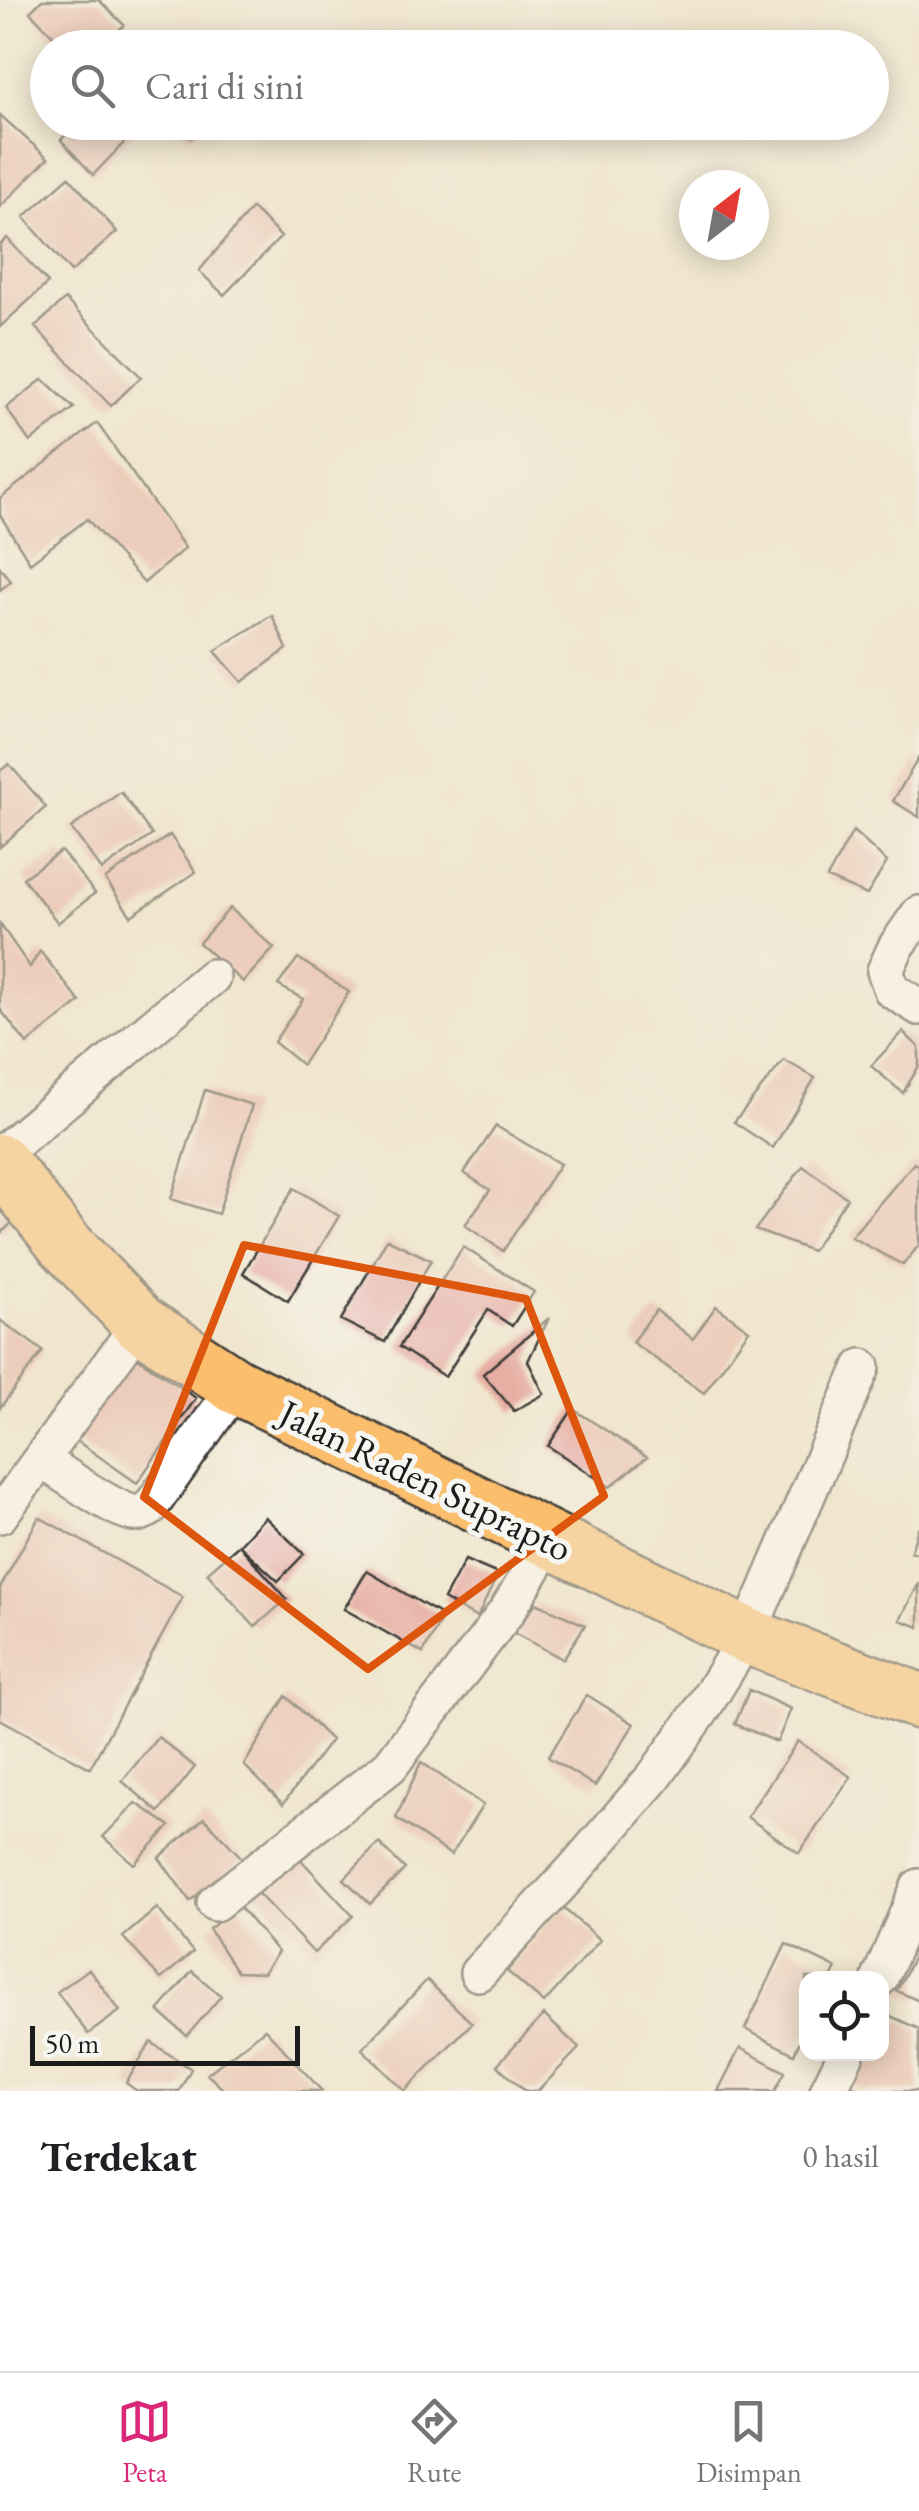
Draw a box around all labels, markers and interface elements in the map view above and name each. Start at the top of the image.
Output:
search box [30,30,889,140]
icon: search [65,58,120,113]
text: Cari di sini [145,61,304,110]
north arrow [679,170,769,260]
street label: Jalan Raden Suprapto [269,1387,580,1572]
map controls [799,1971,889,2061]
button: locate [799,1971,889,2061]
scale bar [30,2021,300,2066]
text: 50 m [45,2025,99,2061]
text: Terdekat [40,2129,197,2184]
text: 0 hasil [802,2135,879,2177]
tab: Peta [117,2394,172,2490]
tab: Rute [407,2394,462,2490]
tab: Disimpan [696,2394,802,2490]

